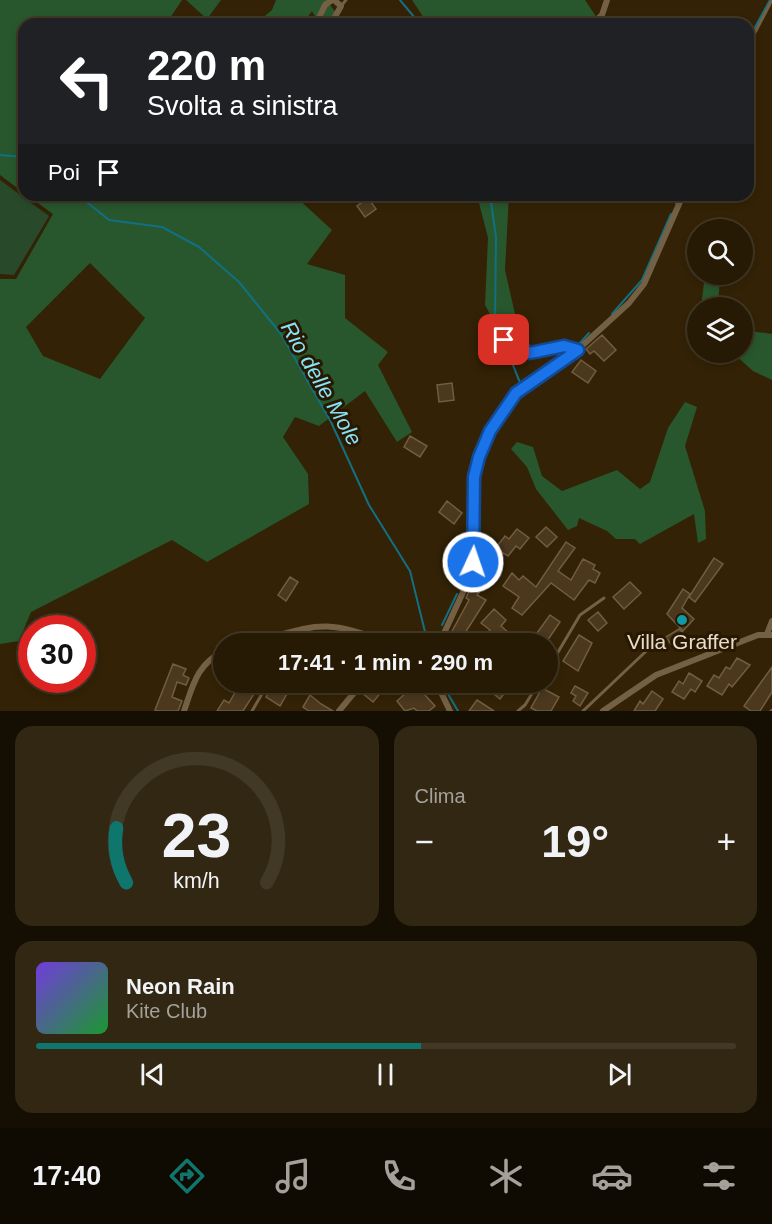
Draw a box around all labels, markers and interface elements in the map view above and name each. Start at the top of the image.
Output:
icon: left [48,42,126,120]
text: 220 m [147,42,266,89]
text: Svolta a sinistra [147,91,338,121]
icon: arrive [92,156,125,189]
text: Poi [48,160,80,185]
map controls [687,219,753,363]
button: search [687,219,753,285]
button: layers [687,297,753,363]
pin [478,314,529,365]
water label: Rio delle Mole [276,317,367,450]
icon: arrive [487,323,520,356]
position arrow [441,530,505,594]
marker: Villa Graffer [675,613,689,627]
speed limit sign: 30 [18,615,96,693]
place label: Villa Graffer [627,630,737,653]
text: 17:41 · 1 min · 290 m [278,650,493,675]
text: Clima [415,785,466,807]
text: 23 [162,801,231,870]
text: 19° [541,816,609,867]
text: − [415,823,434,860]
text: + [717,823,736,860]
text: km/h [174,869,220,893]
text: Neon Rain [126,974,235,999]
text: Kite Club [126,1000,207,1022]
icon: previous [136,1058,169,1091]
icon: pause [369,1058,402,1091]
icon: next [603,1058,636,1091]
icon: directions [166,1155,208,1197]
icon: music [272,1155,314,1197]
icon: phone [378,1155,420,1197]
icon: climate [485,1155,527,1197]
icon: car [591,1155,633,1197]
icon: filters [698,1155,740,1197]
text: 17:40 [32,1161,101,1191]

